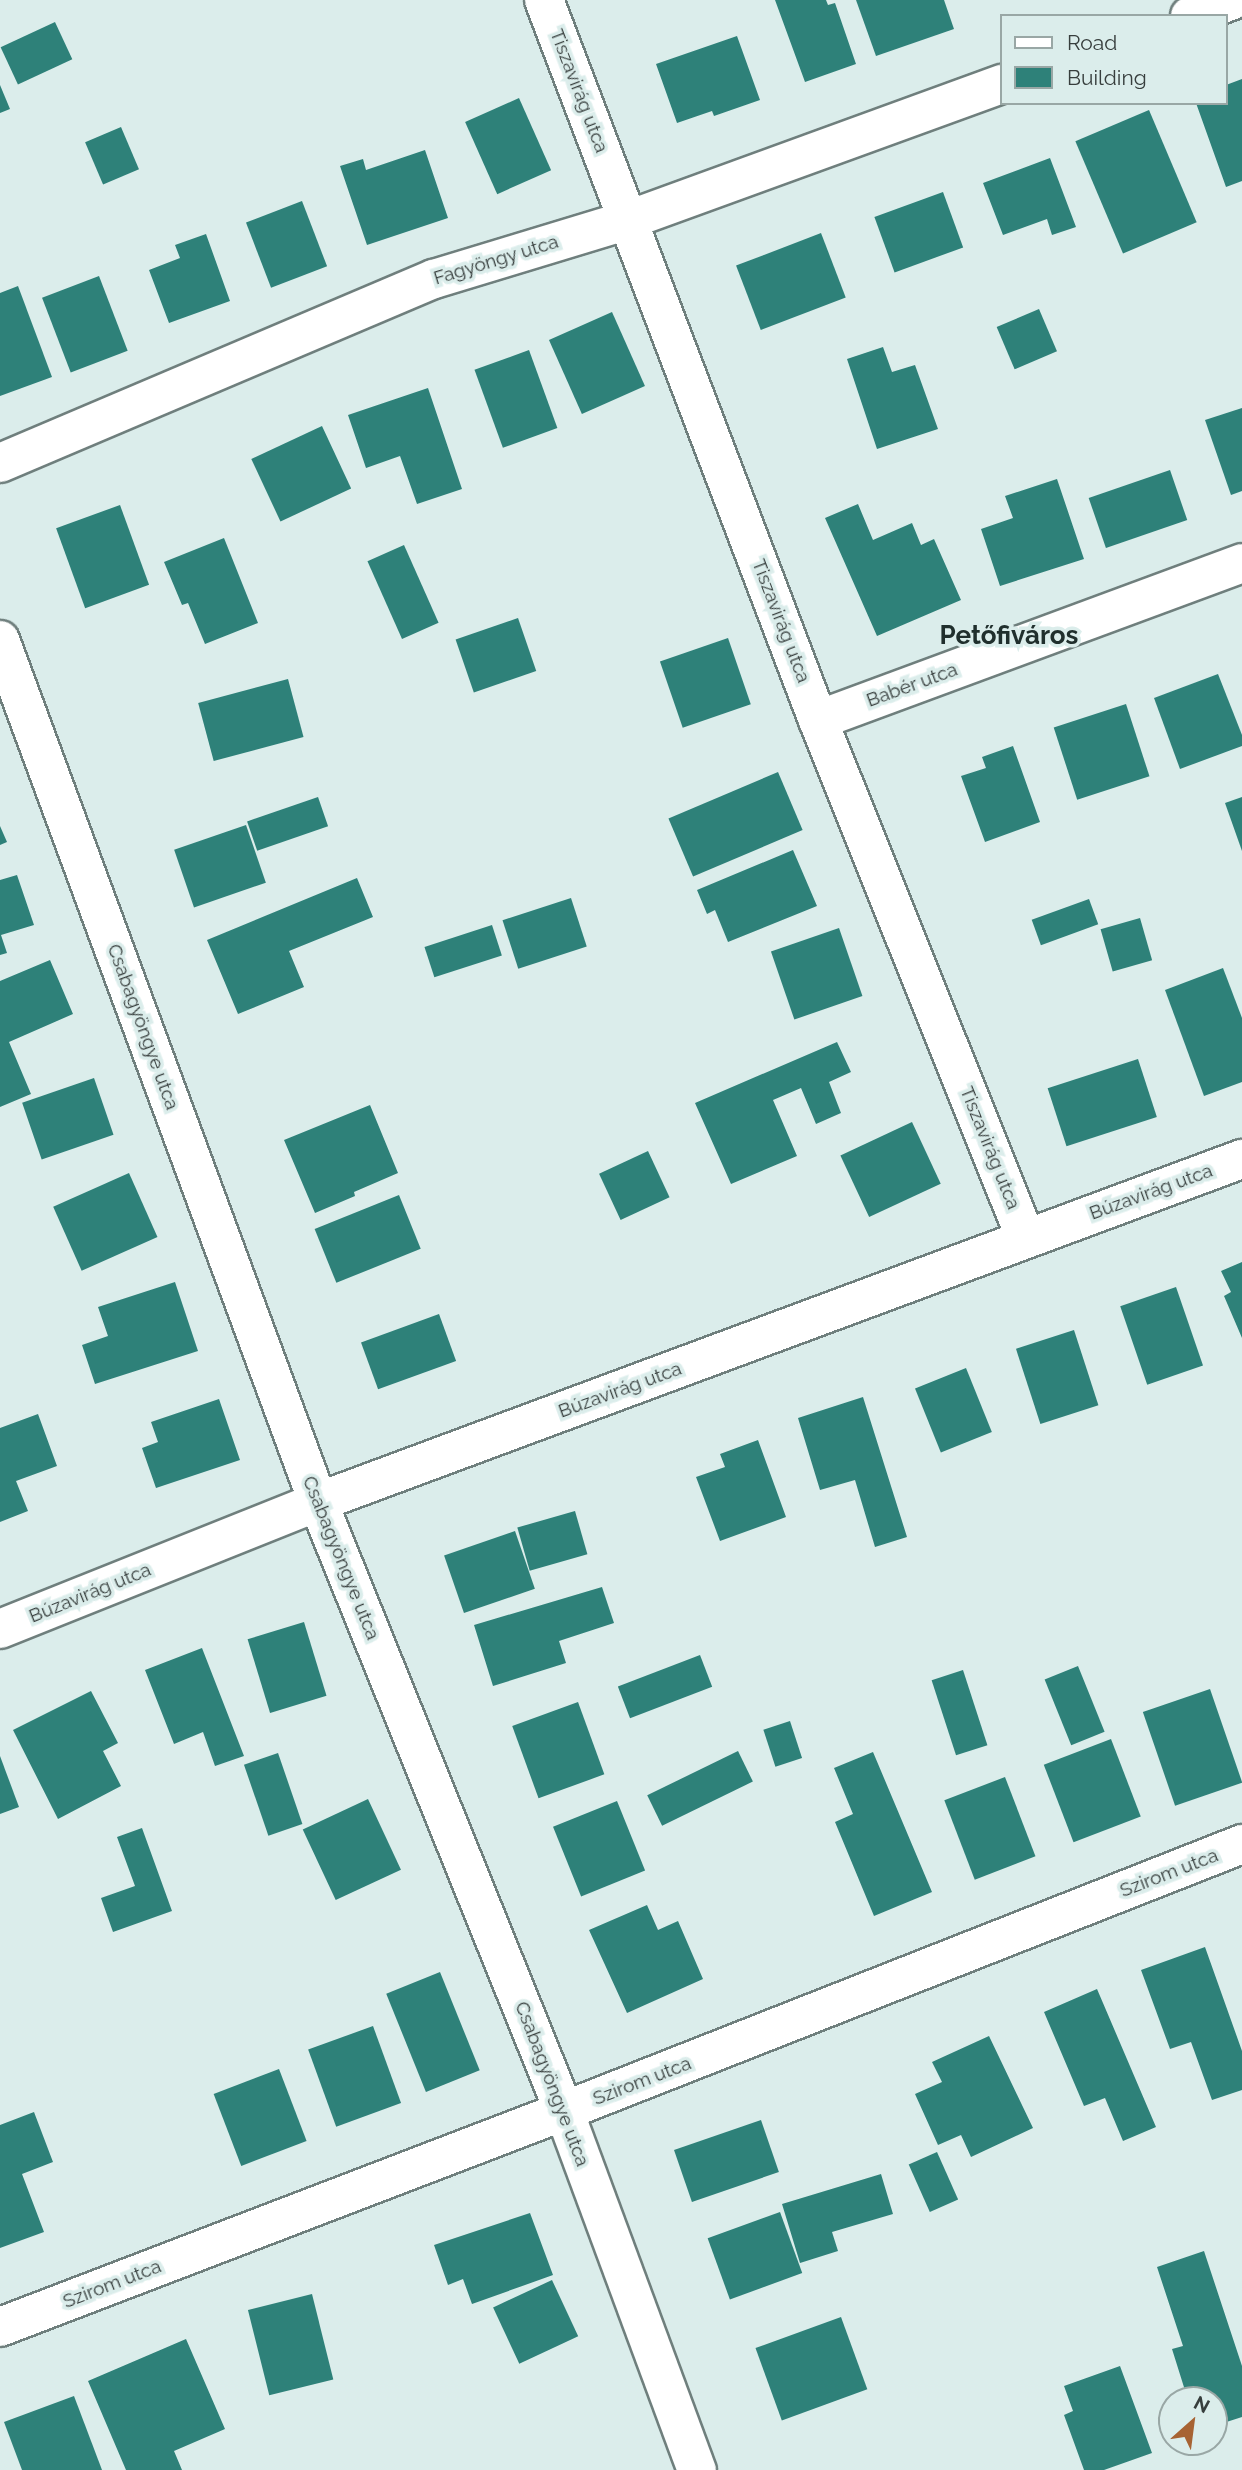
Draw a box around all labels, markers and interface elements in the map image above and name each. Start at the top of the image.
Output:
legend [1000,14,1228,105]
street label: Tiszavirág utca [545,26,613,156]
text: Road [1067,30,1117,55]
text: Building [1067,65,1147,90]
street label: Fagyöngy utca [431,230,561,290]
street label: Tiszavirág utca [747,556,815,686]
district label: Petőfiváros [940,620,1078,652]
street label: Babér utca [863,658,961,712]
street label: Csabagyöngye utca [102,941,184,1113]
street label: Tiszavirág utca [955,1083,1025,1213]
street label: Búzavirág utca [1086,1159,1216,1225]
street label: Búzavirág utca [555,1357,685,1423]
street label: Csabagyöngye utca [298,1473,384,1643]
street label: Búzavirág utca [26,1558,154,1628]
street label: Szirom utca [1117,1844,1221,1902]
street label: Csabagyöngye utca [510,1998,594,2170]
street label: Szirom utca [590,2052,694,2110]
street label: Szirom utca [60,2255,164,2313]
north arrow [1158,2386,1228,2456]
text: N [1190,2391,1213,2417]

